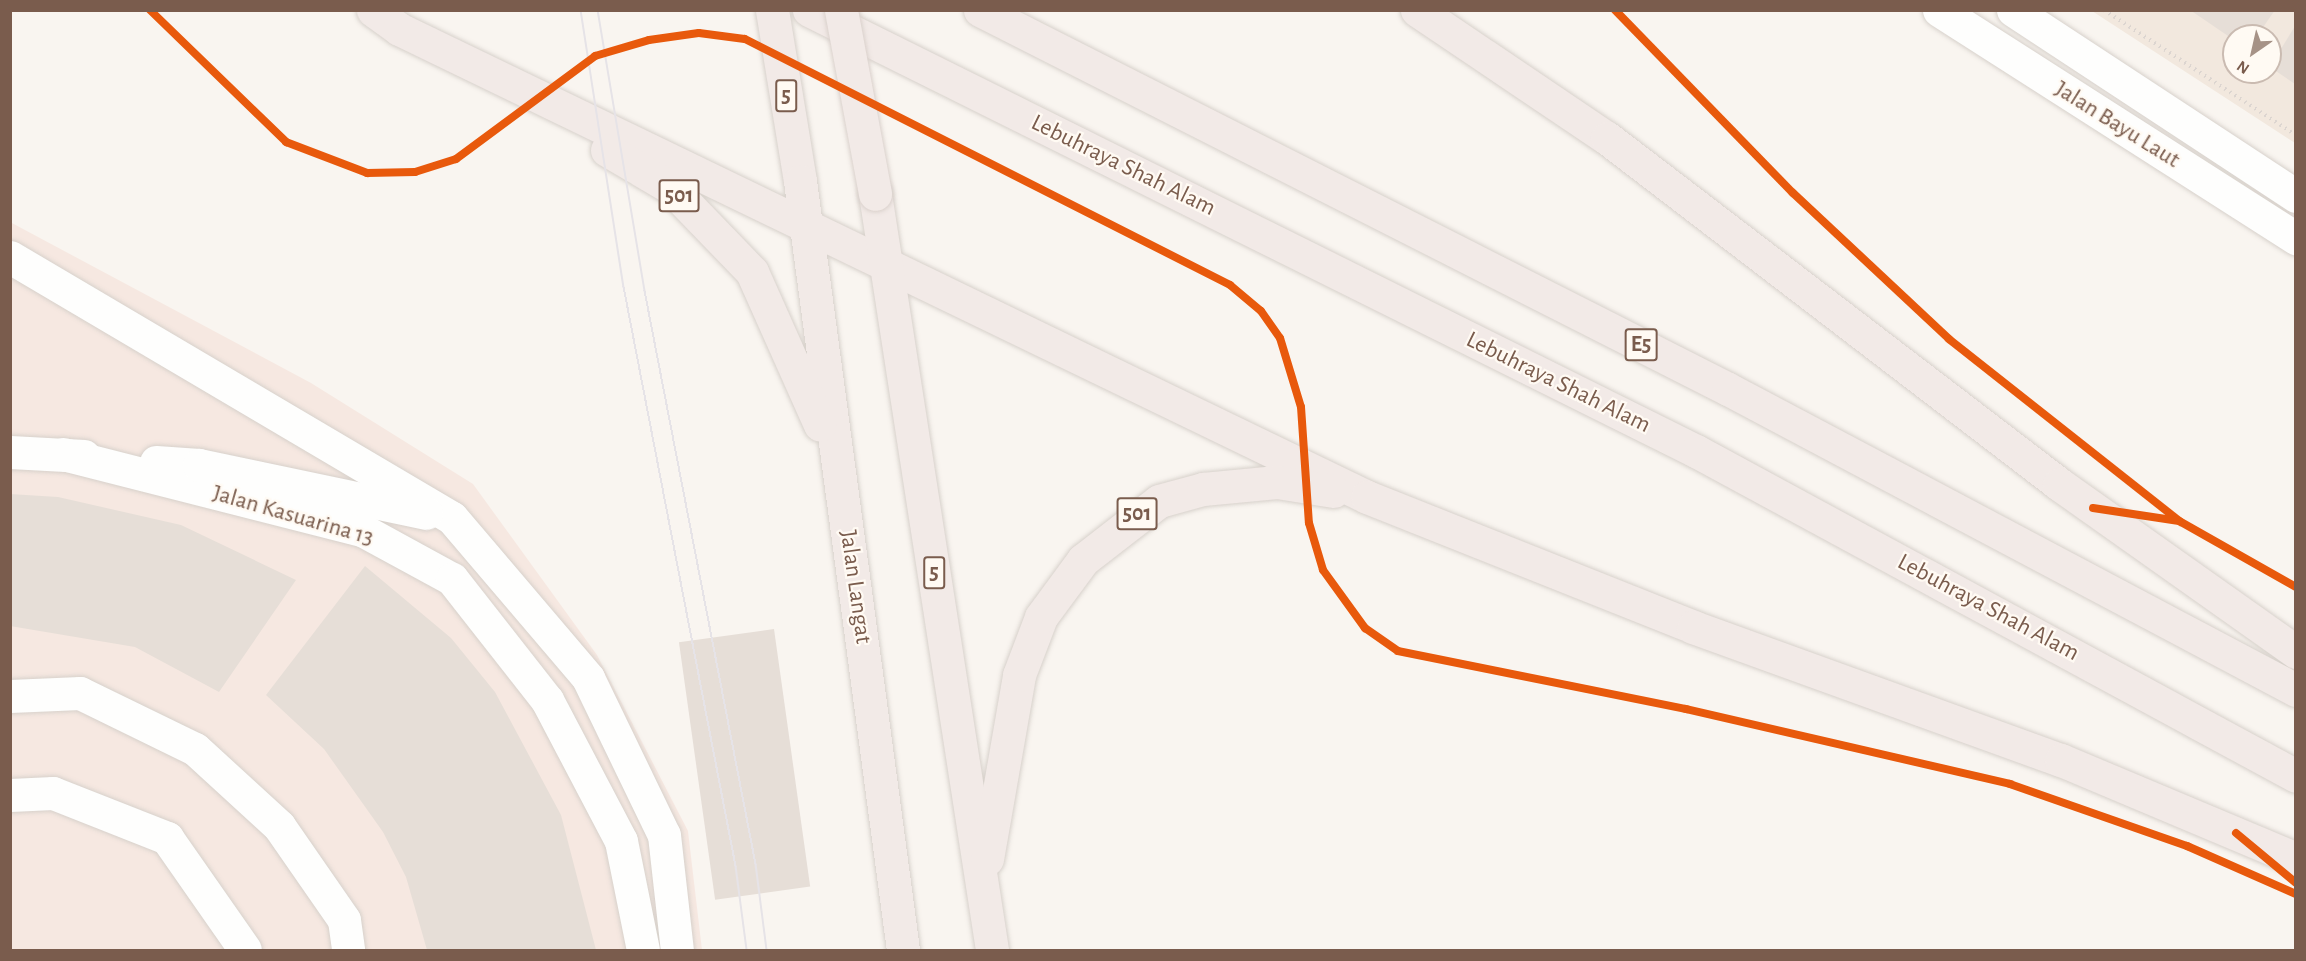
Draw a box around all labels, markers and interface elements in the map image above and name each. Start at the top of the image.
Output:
north arrow [2222,24,2282,84]
text: N [2234,58,2252,77]
street label: Jalan Bayu Laut [2049,75,2185,175]
road number: 5 [774,77,798,115]
street label: Lebuhraya Shah Alam [1026,109,1220,223]
road number: 501 [658,177,700,215]
street label: Lebuhraya Shah Alam [1461,326,1655,440]
road number: E5 [1624,326,1658,364]
street label: Jalan Kasuarina 13 [209,479,377,553]
road number: 501 [1116,495,1158,533]
street label: Jalan Langat [833,528,877,646]
street label: Lebuhraya Shah Alam [1892,548,2084,668]
road number: 5 [922,554,946,592]

